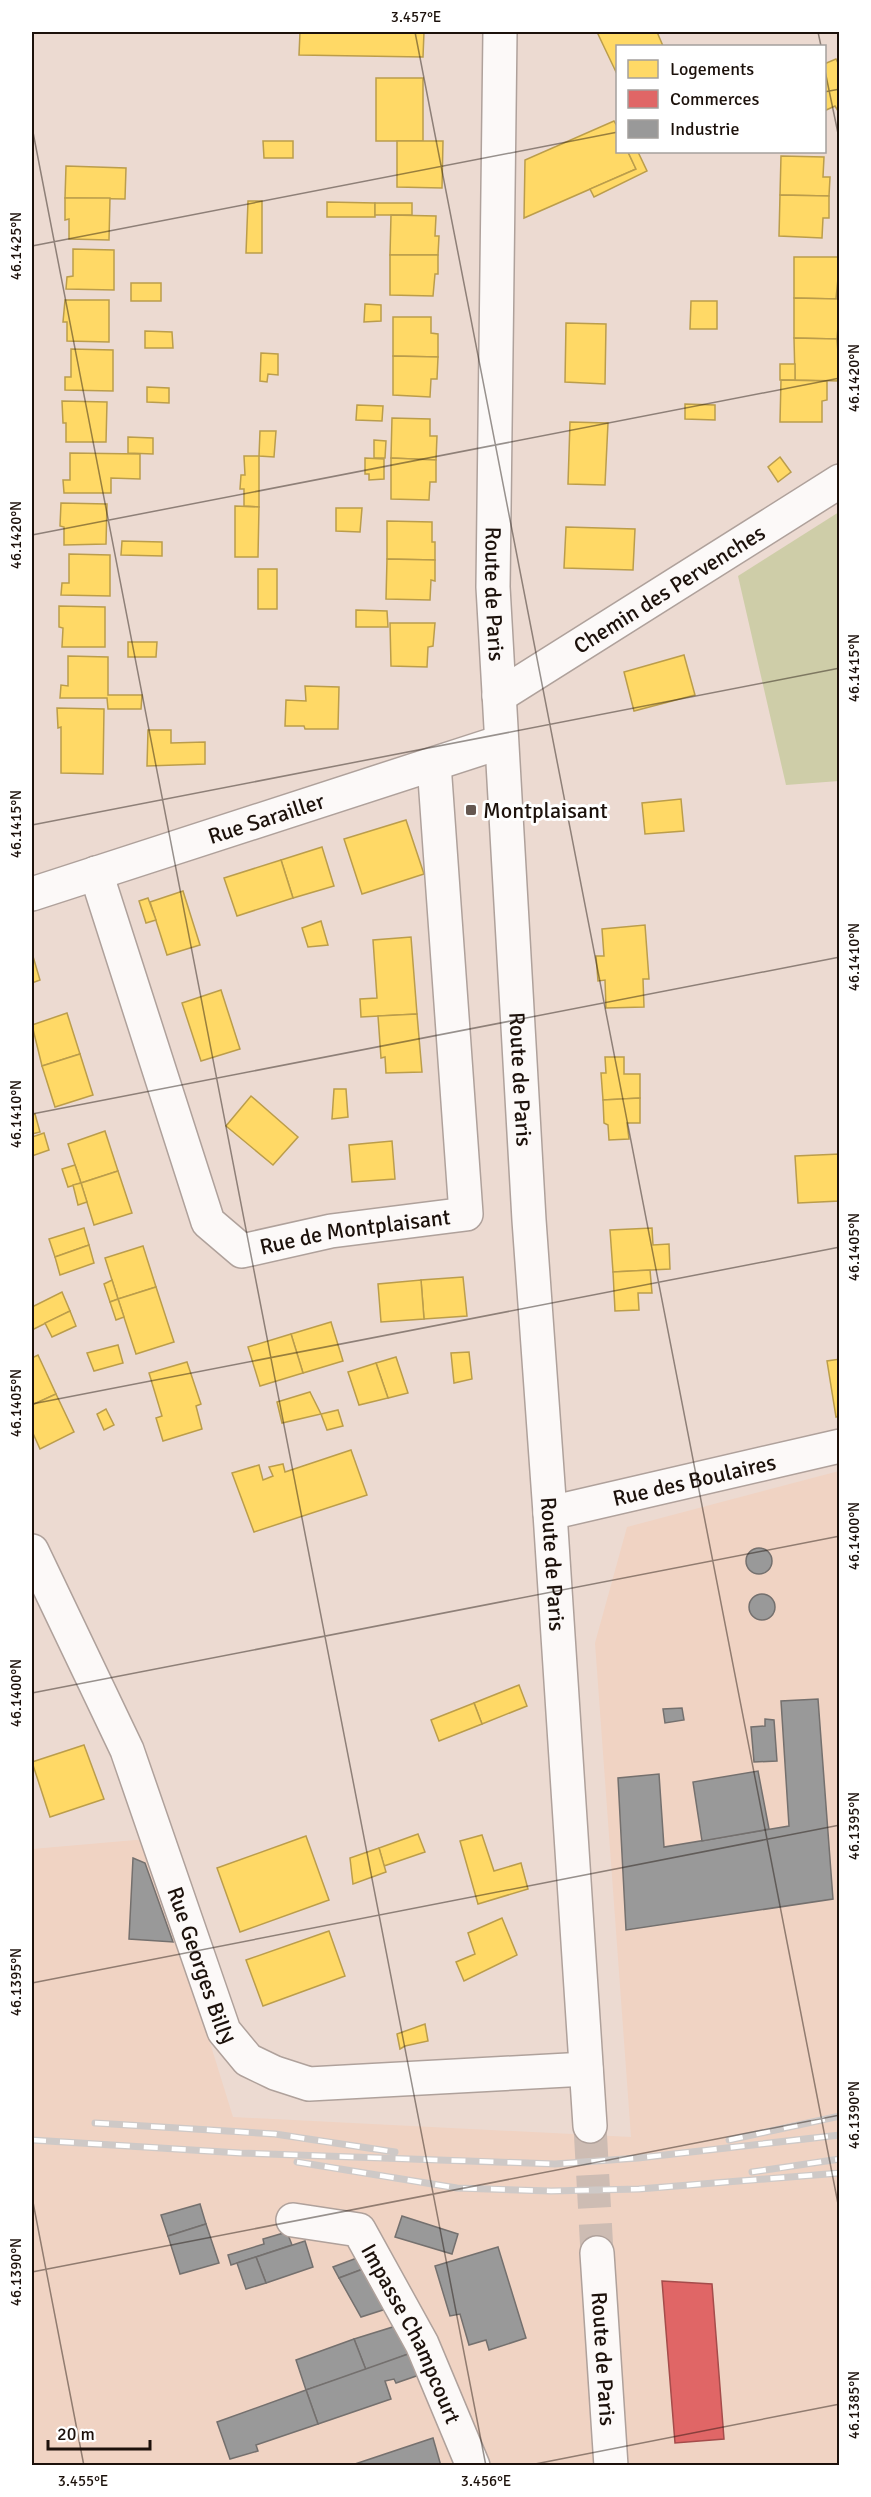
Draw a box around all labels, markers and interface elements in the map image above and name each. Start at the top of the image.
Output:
text: 3.457°E [391,8,441,26]
legend [616,45,826,153]
text: Logements [670,58,754,80]
text: Commerces [670,88,759,110]
text: Industrie [670,118,740,140]
text: 46.1425°N [7,212,25,280]
text: 46.1420°N [845,344,863,412]
text: 46.1420°N [7,501,25,569]
street label: Chemin des Pervenches [569,519,770,660]
street label: Route de Paris [479,527,510,662]
text: 46.1415°N [845,634,863,702]
street label: Rue Sarailler [205,787,328,850]
text: 46.1415°N [7,790,25,858]
place label: Montplaisant [483,797,608,824]
marker: Montplaisant [464,803,478,817]
text: 46.1410°N [845,923,863,991]
street label: Route de Paris [503,1011,538,1147]
text: 46.1410°N [7,1080,25,1148]
street label: Rue de Montplaisant [257,1203,452,1261]
text: 46.1405°N [845,1213,863,1281]
text: 46.1405°N [7,1369,25,1437]
street label: Rue des Boulaires [610,1448,778,1512]
street label: Route de Paris [535,1496,571,1632]
text: 46.1400°N [845,1502,863,1570]
text: 46.1400°N [7,1659,25,1727]
text: 46.1395°N [845,1792,863,1860]
street label: Rue Georges Billy [161,1883,242,2050]
text: 46.1395°N [7,1948,25,2016]
text: 46.1390°N [845,2081,863,2149]
text: 46.1390°N [7,2238,25,2306]
street label: Impasse Champcourt [355,2239,467,2428]
street label: Route de Paris [586,2291,621,2427]
text: 46.1385°N [845,2371,863,2439]
scale bar [48,2413,150,2451]
text: 20 m [57,2423,95,2445]
text: 3.455°E [58,2472,108,2490]
text: 3.456°E [461,2472,511,2490]

